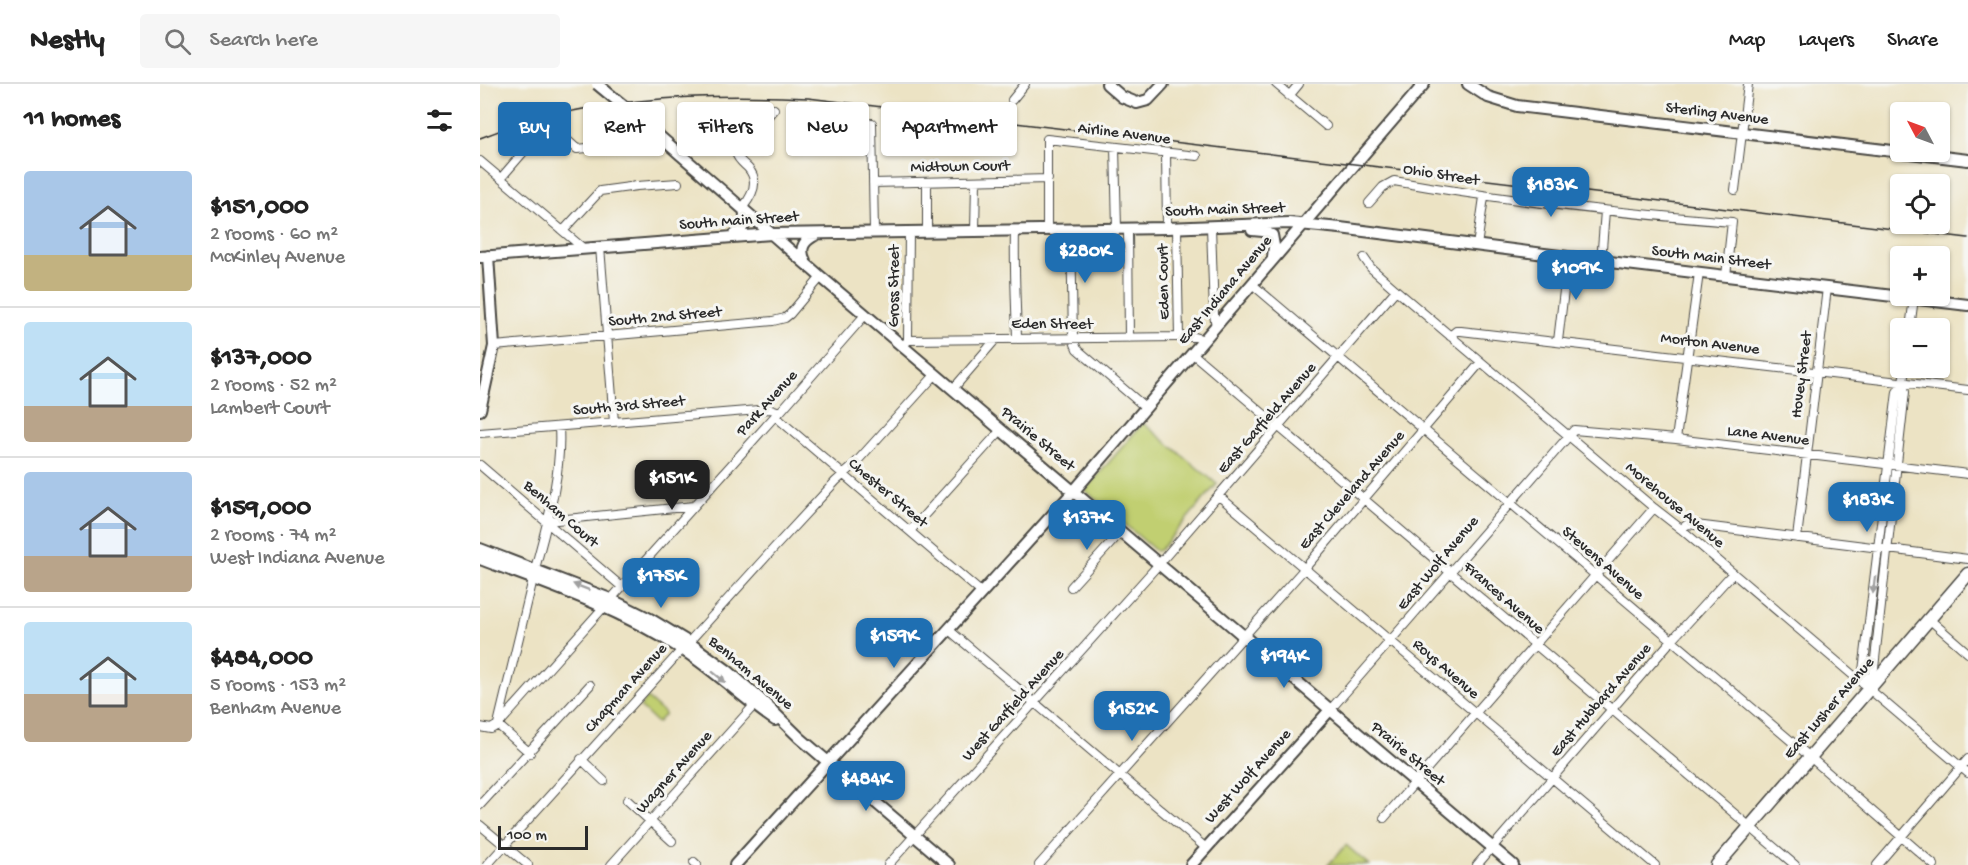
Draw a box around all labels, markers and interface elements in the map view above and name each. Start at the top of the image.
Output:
search box [140,14,560,68]
text: Nestly [30,25,104,58]
icon: search [161,25,194,58]
text: Search here [209,28,318,54]
text: Map [1729,29,1765,54]
text: Layers [1798,29,1854,54]
text: Share [1887,29,1938,54]
street label: Sterling Avenue [1664,99,1770,131]
chip: Buy [498,102,571,156]
chip: Rent [583,102,665,156]
chip: Filters [677,102,774,156]
chip: New [786,102,869,156]
chip: Apartment [881,102,1017,156]
north arrow [1890,102,1950,162]
map controls [1890,102,1950,378]
icon: filters [423,104,456,137]
text: 11 homes [24,105,120,136]
street label: Airline Avenue [1077,120,1172,150]
street label: Midtown Court [910,158,1011,178]
street label: Ohio Street [1402,161,1482,192]
pin: $183K [1509,167,1593,218]
button: locate [1890,174,1950,234]
text: $183K [1526,175,1576,198]
text: $151,000 [210,193,309,224]
icon: home [72,195,144,267]
street label: South Main Street [1165,199,1287,223]
street label: South Main Street [679,208,801,236]
text: 2 rooms · 60 m² [210,224,338,247]
street label: East Indiana Avenue [1175,232,1278,349]
pin: $280K [1043,233,1127,284]
text: $280K [1059,241,1111,264]
street label: South Main Street [1650,242,1773,276]
street label: Gross Street [886,243,905,327]
street label: Eden Court [1155,243,1175,320]
button: + [1890,246,1950,306]
text: McKinley Avenue [210,247,345,270]
pin: $109K [1534,250,1618,301]
text: $109K [1551,258,1601,281]
street label: South 2nd Street [608,303,724,332]
street label: Eden Street [1011,316,1094,335]
button: − [1890,318,1950,378]
street label: Hovey Street [1788,329,1818,419]
street label: Morton Avenue [1660,330,1761,361]
text: $137,000 [210,344,312,375]
icon: home [72,346,144,418]
street label: East Garfield Avenue [1215,359,1322,478]
street label: Park Avenue [733,366,803,442]
text: 2 rooms · 52 m² [210,375,337,398]
street label: South 3rd Street [572,393,687,421]
text: Lambert Court [210,398,329,421]
street label: Prairie Street [995,403,1079,477]
street label: Lane Avenue [1726,423,1811,452]
street label: East Cleveland Avenue [1296,427,1411,555]
street label: Chester Street [843,455,932,534]
street label: Morehouse Avenue [1620,459,1728,554]
pin: $151K [630,460,714,511]
text: $151K [649,468,695,491]
street label: Benham Court [518,477,603,554]
pin: $183K [1825,482,1909,533]
text: $183K [1842,490,1892,513]
text: $159,000 [210,494,311,525]
icon: home [72,496,144,568]
pin: $137K [1045,500,1129,551]
text: $137K [1063,508,1111,531]
street label: East Wolf Avenue [1394,512,1484,615]
street label: Stevens Avenue [1557,523,1648,605]
text: 2 rooms · 74 m² [210,525,336,548]
text: West Indiana Avenue [210,548,385,571]
pin: $175K [619,558,703,609]
street label: Frances Avenue [1458,558,1548,640]
text: $175K [637,566,686,589]
one-way arrow [1869,575,1878,594]
one-way arrow [572,581,590,591]
pin: $159K [852,618,936,669]
text: $159K [870,626,918,649]
street label: Benham Avenue [703,632,797,715]
street label: Roys Avenue [1408,636,1483,705]
pin: $194K [1242,638,1326,689]
street label: Chapman Avenue [582,640,673,738]
street label: East Hubbard Avenue [1547,640,1657,762]
text: $484,000 [210,644,313,675]
icon: home [72,646,144,718]
street label: West Garfield Avenue [959,646,1070,766]
text: $194K [1260,646,1308,669]
street label: East Lusher Avenue [1781,654,1880,764]
one-way arrow [711,671,727,684]
text: 5 rooms · 153 m² [210,675,346,698]
pin: $152K [1090,691,1174,742]
text: Benham Avenue [210,698,341,721]
text: $152K [1108,699,1156,722]
street label: Prairie Street [1365,718,1449,792]
street label: West Wolf Avenue [1202,725,1297,828]
street label: Wagner Avenue [633,727,718,818]
pin: $484K [824,761,908,812]
text: $484K [841,769,891,792]
scale bar [498,823,588,850]
text: 100 m [507,827,547,846]

